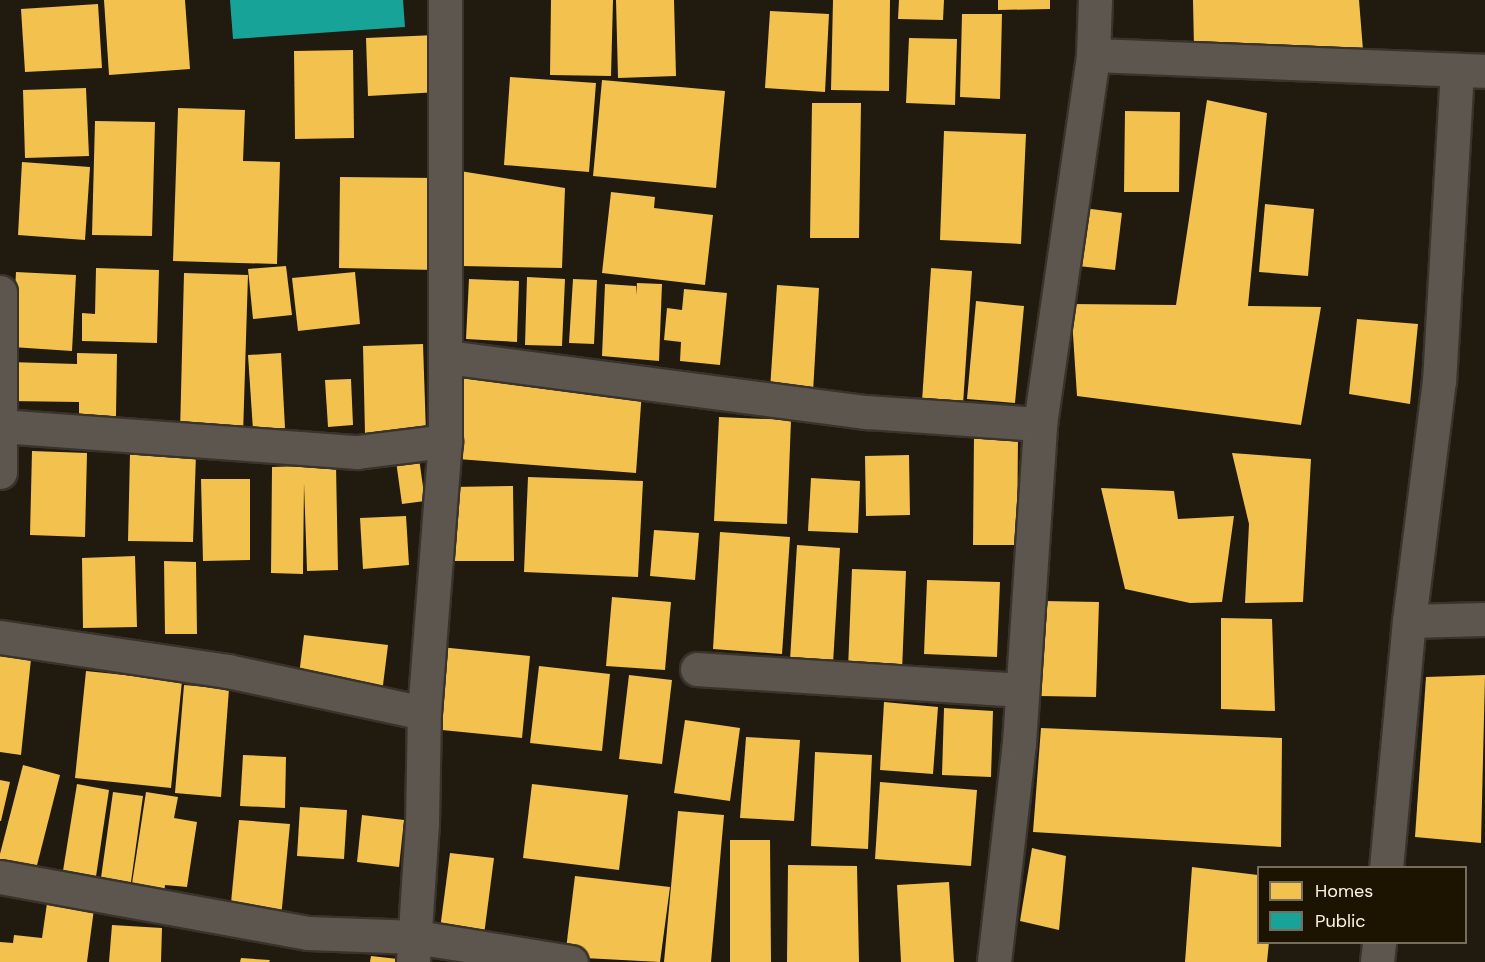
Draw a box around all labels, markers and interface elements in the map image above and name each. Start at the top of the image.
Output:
legend [1257,866,1467,944]
text: Homes [1315,879,1373,903]
text: Public [1315,909,1366,933]

